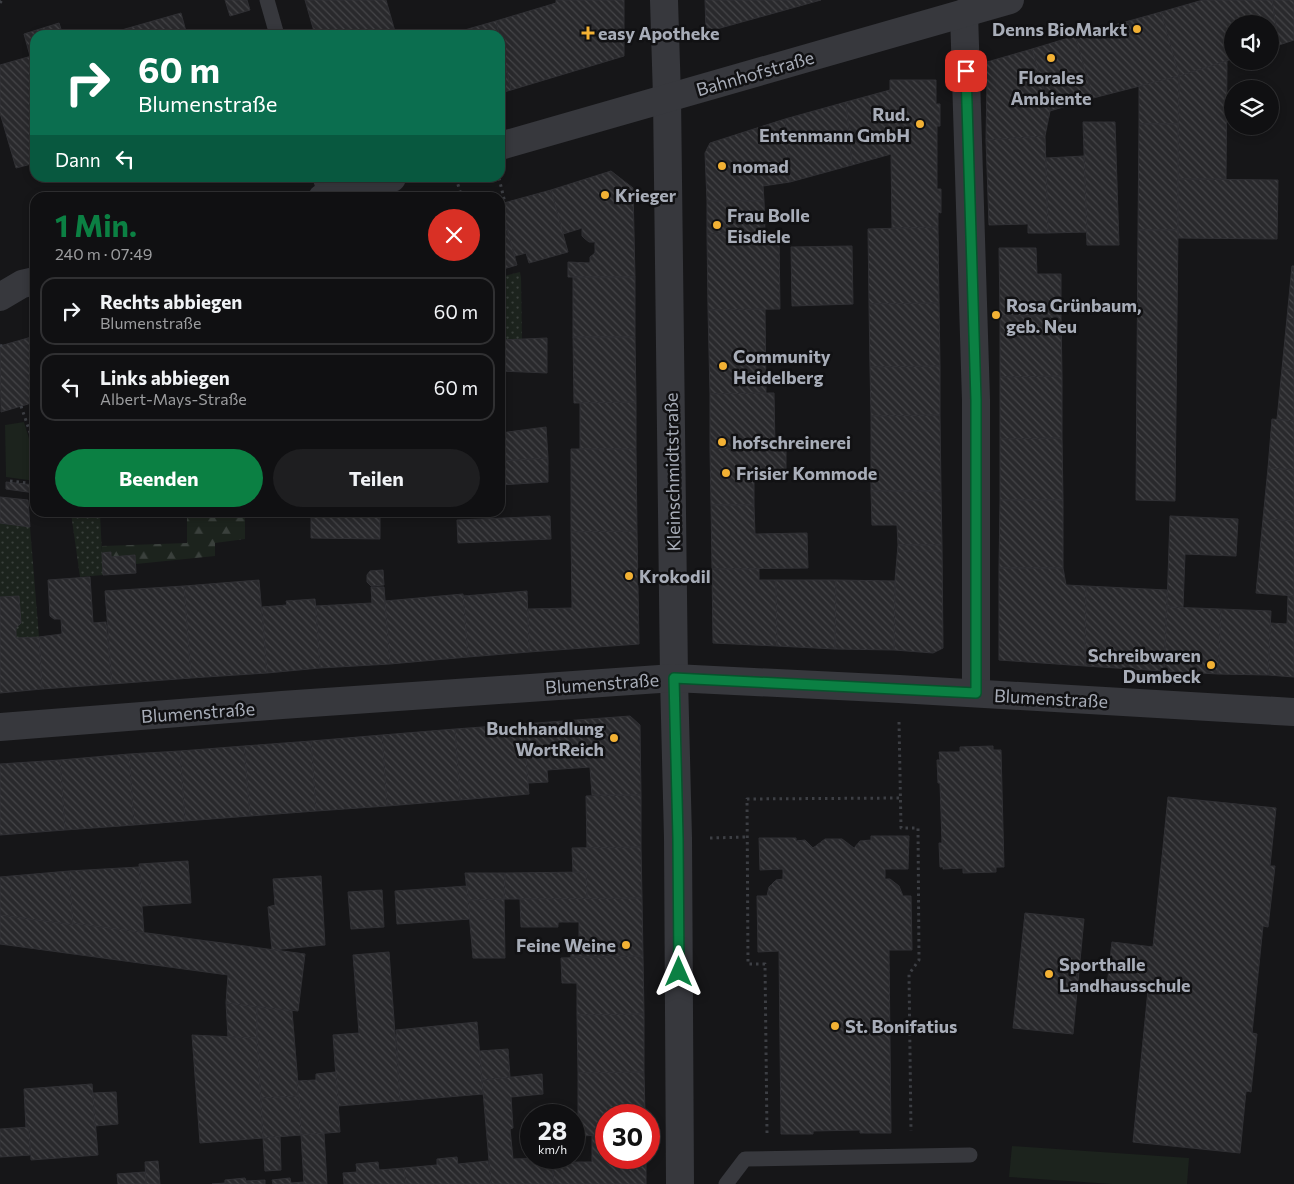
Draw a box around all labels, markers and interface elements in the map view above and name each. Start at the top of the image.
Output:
map controls [1224,15,1279,135]
button: sound [1224,15,1279,70]
place label: Denns BioMarkt [992,18,1127,40]
place label: easy Apotheke [598,22,720,44]
marker: Denns BioMarkt [1131,23,1143,35]
marker: easy Apotheke [582,27,594,39]
street label: Bahnhofstraße [693,46,817,100]
text: 60 m [138,47,220,90]
icon: right [55,50,120,115]
pin [945,50,987,92]
marker: Florales Ambiente [1045,52,1057,64]
icon: arrive [952,57,980,85]
place label: Florales Ambiente [1010,66,1092,109]
button: layers [1224,80,1279,135]
text: Blumenstraße [138,90,277,117]
place label: Rud. Entenmann GmbH [759,103,910,146]
marker: Rud. Entenmann GmbH [914,118,926,130]
icon: left [111,145,139,173]
text: Dann [55,148,101,171]
place label: nomad [732,155,789,177]
marker: nomad [716,160,728,172]
place label: Krieger [615,184,677,206]
marker: Krieger [599,189,611,201]
place label: Frau Bolle Eisdiele [727,204,810,247]
text: 1 Min. [55,206,137,243]
button: close [428,209,480,261]
marker: Frau Bolle Eisdiele [711,219,723,231]
text: 240 m · 07:49 [55,244,152,263]
text: Rechts abbiegen [100,290,242,313]
place label: Rosa Grünbaum, geb. Neu [1006,294,1142,337]
icon: right [57,297,85,325]
text: 60 m [434,300,478,323]
marker: Rosa Grünbaum, geb. Neu [990,309,1002,321]
text: Blumenstraße [100,313,201,332]
place label: Community Heidelberg [733,345,831,388]
marker: Community Heidelberg [717,360,729,372]
text: Links abbiegen [100,366,230,389]
icon: left [57,373,85,401]
text: 60 m [434,376,478,399]
text: Albert-Mays-Straße [100,389,247,408]
street label: Kleinschmidtstraße [660,392,684,552]
place label: hofschreinerei [732,431,851,453]
marker: hofschreinerei [716,436,728,448]
button: Beenden [55,449,263,507]
button: Teilen [273,449,480,507]
place label: Frisier Kommode [736,462,877,484]
marker: Frisier Kommode [720,467,732,479]
place label: Krokodil [639,565,711,587]
marker: Krokodil [623,570,635,582]
place label: Schreibwaren Dumbeck [1088,644,1202,687]
marker: Schreibwaren Dumbeck [1205,659,1217,671]
street label: Blumenstraße [544,668,660,698]
street label: Blumenstraße [993,684,1109,712]
street label: Blumenstraße [140,697,256,727]
place label: Buchhandlung WortReich [486,717,604,760]
marker: Buchhandlung WortReich [608,732,620,744]
place label: Feine Weine [516,934,616,956]
marker: Feine Weine [620,939,632,951]
position arrow [652,945,704,997]
place label: Sporthalle Landhausschule [1059,953,1191,996]
marker: Sporthalle Landhausschule [1043,968,1055,980]
place label: St. Bonifatius [845,1015,957,1037]
marker: St. Bonifatius [829,1020,841,1032]
speed limit sign: 30 [595,1104,660,1169]
text: 28 [538,1115,567,1145]
text: km/h [538,1142,567,1156]

